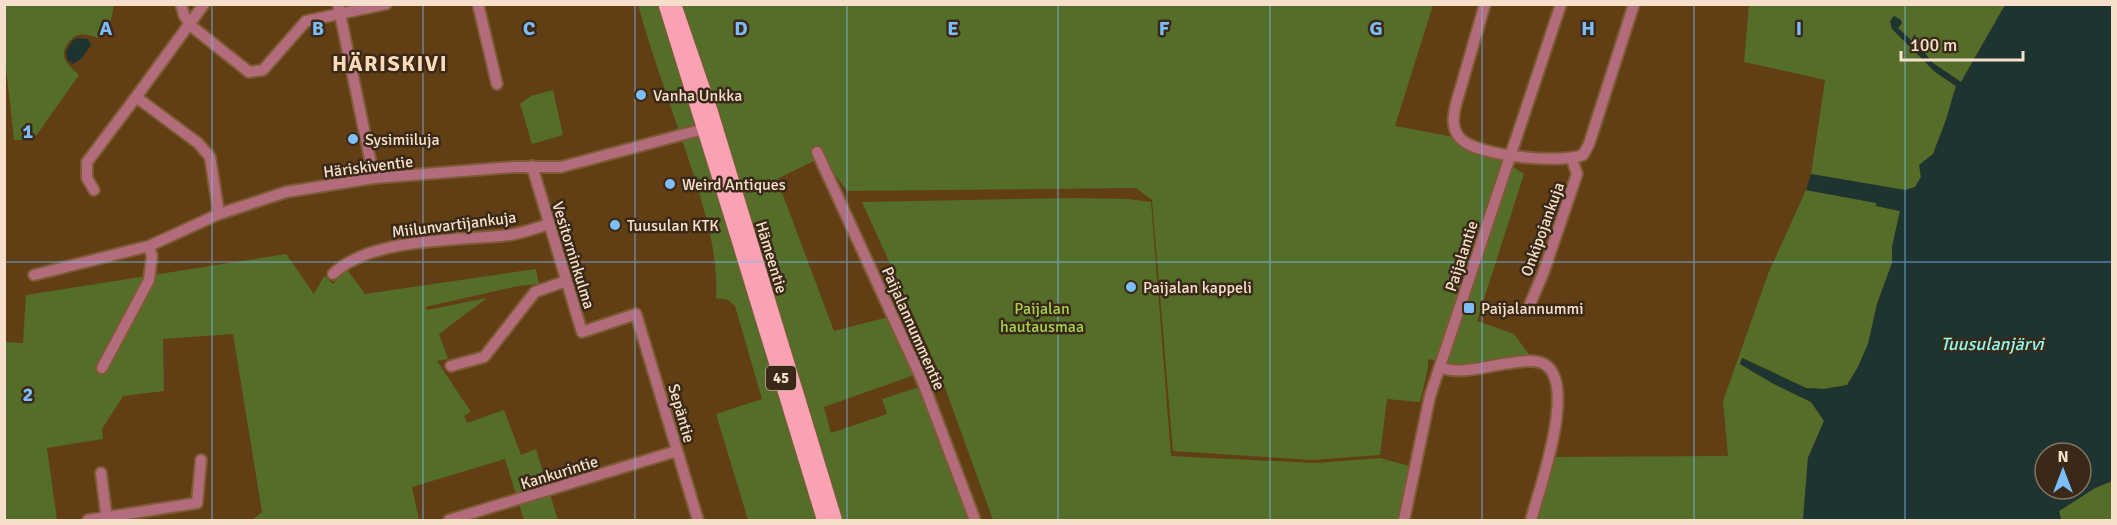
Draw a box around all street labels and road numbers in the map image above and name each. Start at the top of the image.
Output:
street label: Häriskiventie [322,152,414,182]
street label: Onkipojankuja [1517,180,1569,279]
street label: Vesitorninkulma [547,199,599,311]
street label: Miilunvartijankuja [391,207,518,243]
street label: Paijalantie [1441,218,1483,294]
street label: Hämeentie [751,219,791,296]
street label: Paijalannummentie [877,264,949,393]
road number: 45 [766,366,796,390]
street label: Sepäntie [663,382,699,445]
street label: Kankurintie [518,452,601,494]

